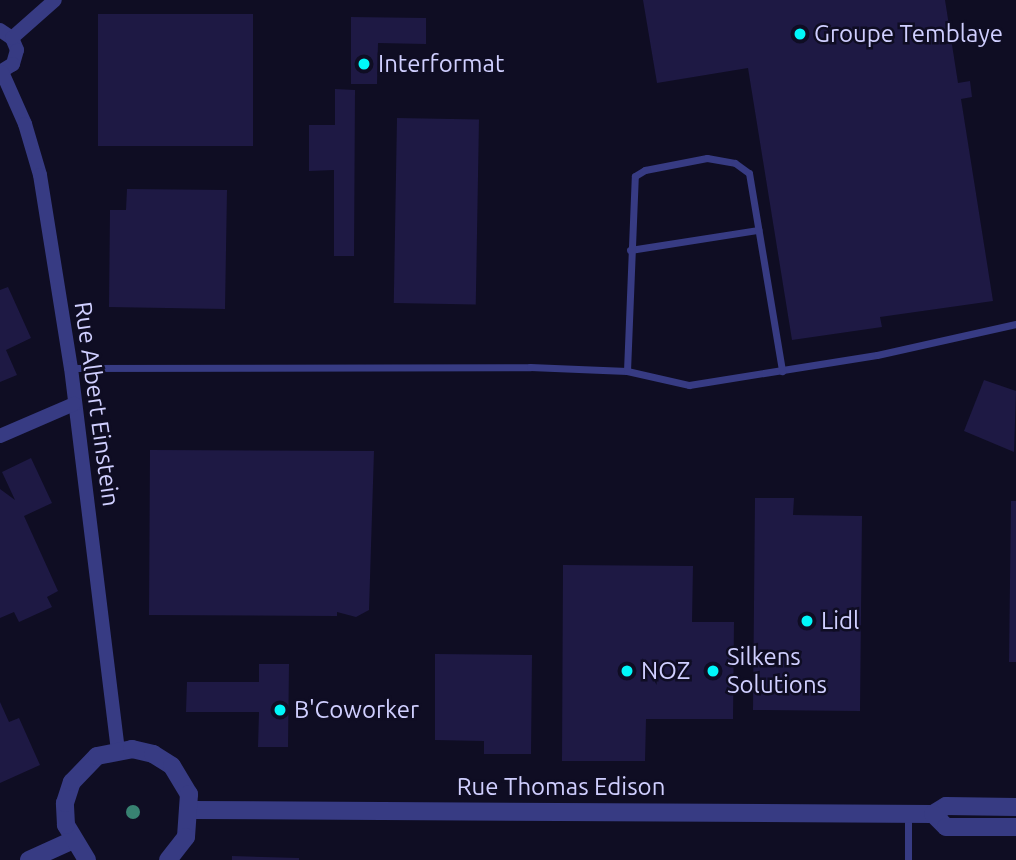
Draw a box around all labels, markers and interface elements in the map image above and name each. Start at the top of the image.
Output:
place label: Groupe Temblaye [814,20,1003,48]
marker: Groupe Temblaye [792,26,808,42]
place label: Interformat [378,50,504,78]
marker: Interformat [356,56,372,72]
street label: Rue Albert Einstein [68,300,126,508]
place label: Lidl [821,607,859,635]
marker: Lidl [799,613,815,629]
place label: Silkens Solutions [727,643,827,699]
place label: NOZ [641,657,690,685]
marker: NOZ [619,663,635,679]
marker: Silkens Solutions [705,663,721,679]
place label: B'Coworker [294,696,419,724]
marker: B'Coworker [272,702,288,718]
street label: Rue Thomas Edison [457,773,665,801]

